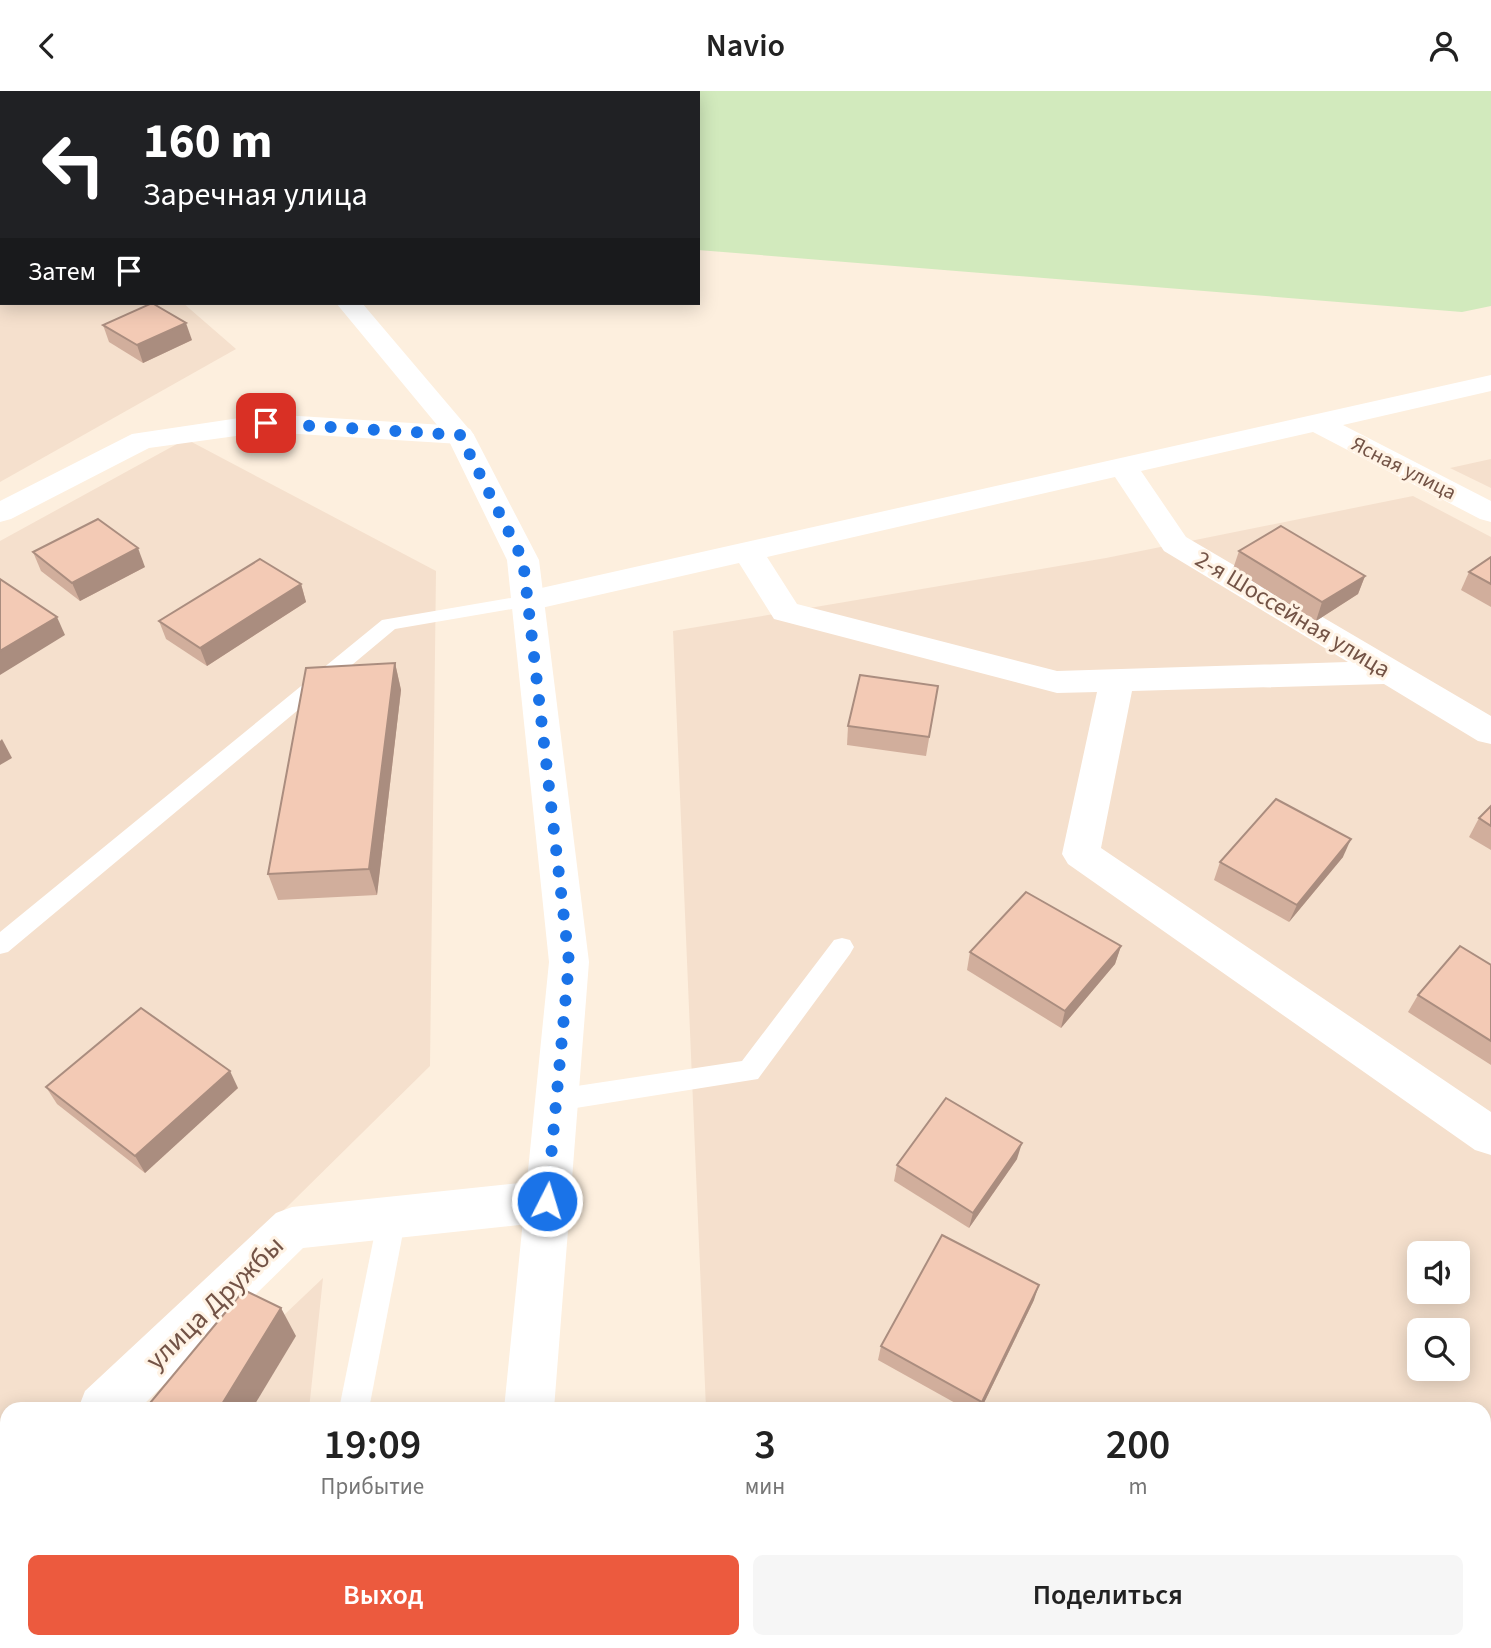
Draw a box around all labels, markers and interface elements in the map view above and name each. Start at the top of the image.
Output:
text: Navio [706,23,785,69]
icon: back [28,27,66,65]
icon: person [1425,27,1463,65]
text: 160 m [143,107,272,177]
icon: left [28,119,119,210]
text: Заречная улица [143,172,368,218]
icon: arrive [110,252,148,290]
text: Затем [28,253,96,290]
pin [236,393,296,453]
icon: arrive [247,404,285,442]
street label: Ясная улица [1346,429,1462,507]
street label: 2-я Шоссейная улица [1188,542,1397,687]
position arrow [510,1164,584,1238]
street label: улица Дружбы [136,1226,293,1379]
map controls [1407,1241,1470,1381]
button: sound [1407,1241,1470,1304]
button: search [1407,1318,1470,1381]
text: 19:09 [323,1415,421,1475]
text: 3 [754,1415,776,1475]
text: 200 [1106,1415,1170,1475]
text: Прибытие [321,1470,424,1503]
text: мин [745,1470,785,1503]
text: m [1129,1470,1148,1503]
button: Выход [28,1555,739,1635]
button: Поделиться [753,1555,1463,1635]

